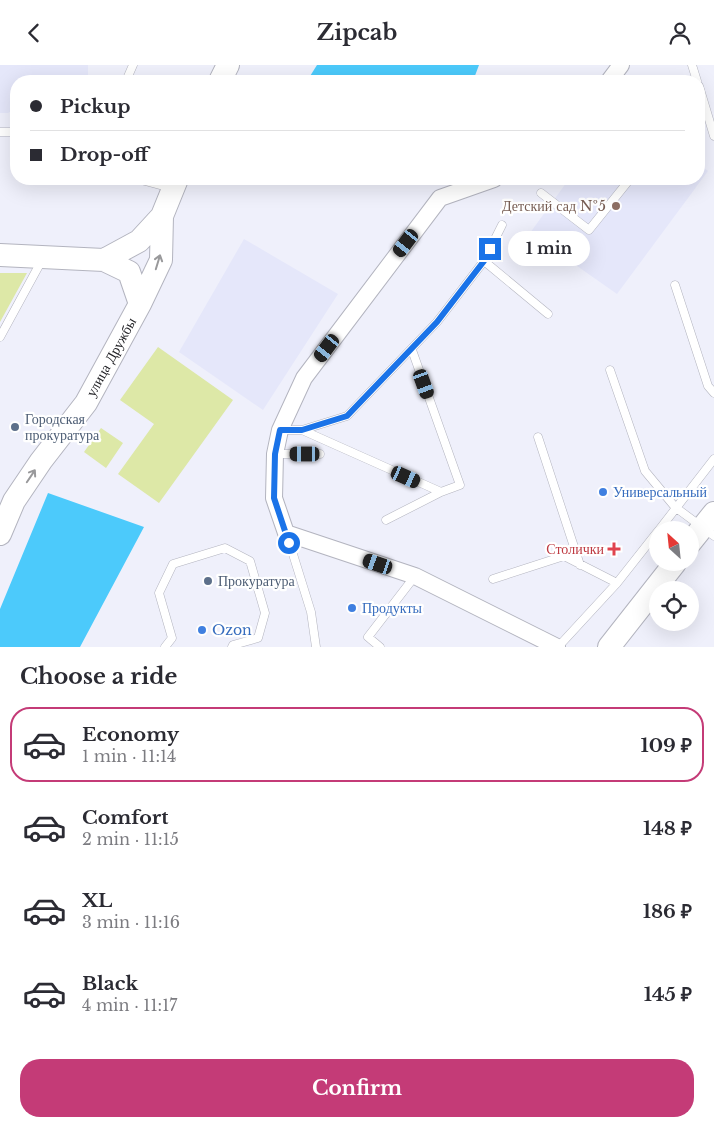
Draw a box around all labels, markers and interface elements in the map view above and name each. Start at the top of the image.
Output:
icon: back [20,19,48,47]
text: Zipcab [317,19,397,46]
icon: person [666,19,694,47]
text: Pickup [60,95,131,118]
text: Drop-off [60,143,149,166]
place label: Детский сад №5 [502,197,606,215]
marker: Детский сад №5 [610,200,622,212]
car [390,227,421,259]
callout: 1 min [508,231,590,267]
route end [479,238,501,260]
text: 1 min [526,238,572,258]
one-way arrow [154,254,164,270]
street label: улица Дружбы [82,314,140,400]
car [311,332,342,364]
car [411,367,436,401]
place label: Городская прокуратура [25,410,100,444]
marker: Городская прокуратура [9,421,21,433]
car [290,447,320,462]
car [389,464,422,490]
one-way arrow [26,469,36,483]
place label: Универсальный [613,483,707,501]
marker: Универсальный [597,486,609,498]
north arrow [649,521,699,571]
map controls [649,521,699,631]
route start [278,532,300,554]
place label: Столички [546,540,605,558]
marker: Столички [608,543,620,555]
car [361,552,394,576]
place label: Прокуратура [218,572,295,590]
marker: Прокуратура [202,575,214,587]
button: locate [649,581,699,631]
place label: Продукты [362,599,423,617]
marker: Продукты [346,602,358,614]
place label: Ozon [212,621,252,639]
marker: Ozon [196,624,208,636]
text: Choose a ride [20,663,177,690]
icon: car [22,722,67,767]
text: Economy [82,723,179,746]
text: 109 ₽ [640,734,692,757]
text: 1 min · 11:14 [82,746,176,766]
icon: car [22,805,67,850]
text: Comfort [82,806,169,829]
text: 148 ₽ [643,817,692,840]
text: 2 min · 11:15 [82,829,179,849]
icon: car [22,888,67,933]
text: XL [82,889,112,912]
text: 186 ₽ [643,900,692,923]
text: 3 min · 11:16 [82,912,180,932]
icon: car [22,971,67,1016]
text: Black [82,972,138,995]
text: 145 ₽ [644,983,692,1006]
text: 4 min · 11:17 [82,995,177,1015]
button: Confirm [20,1059,694,1117]

